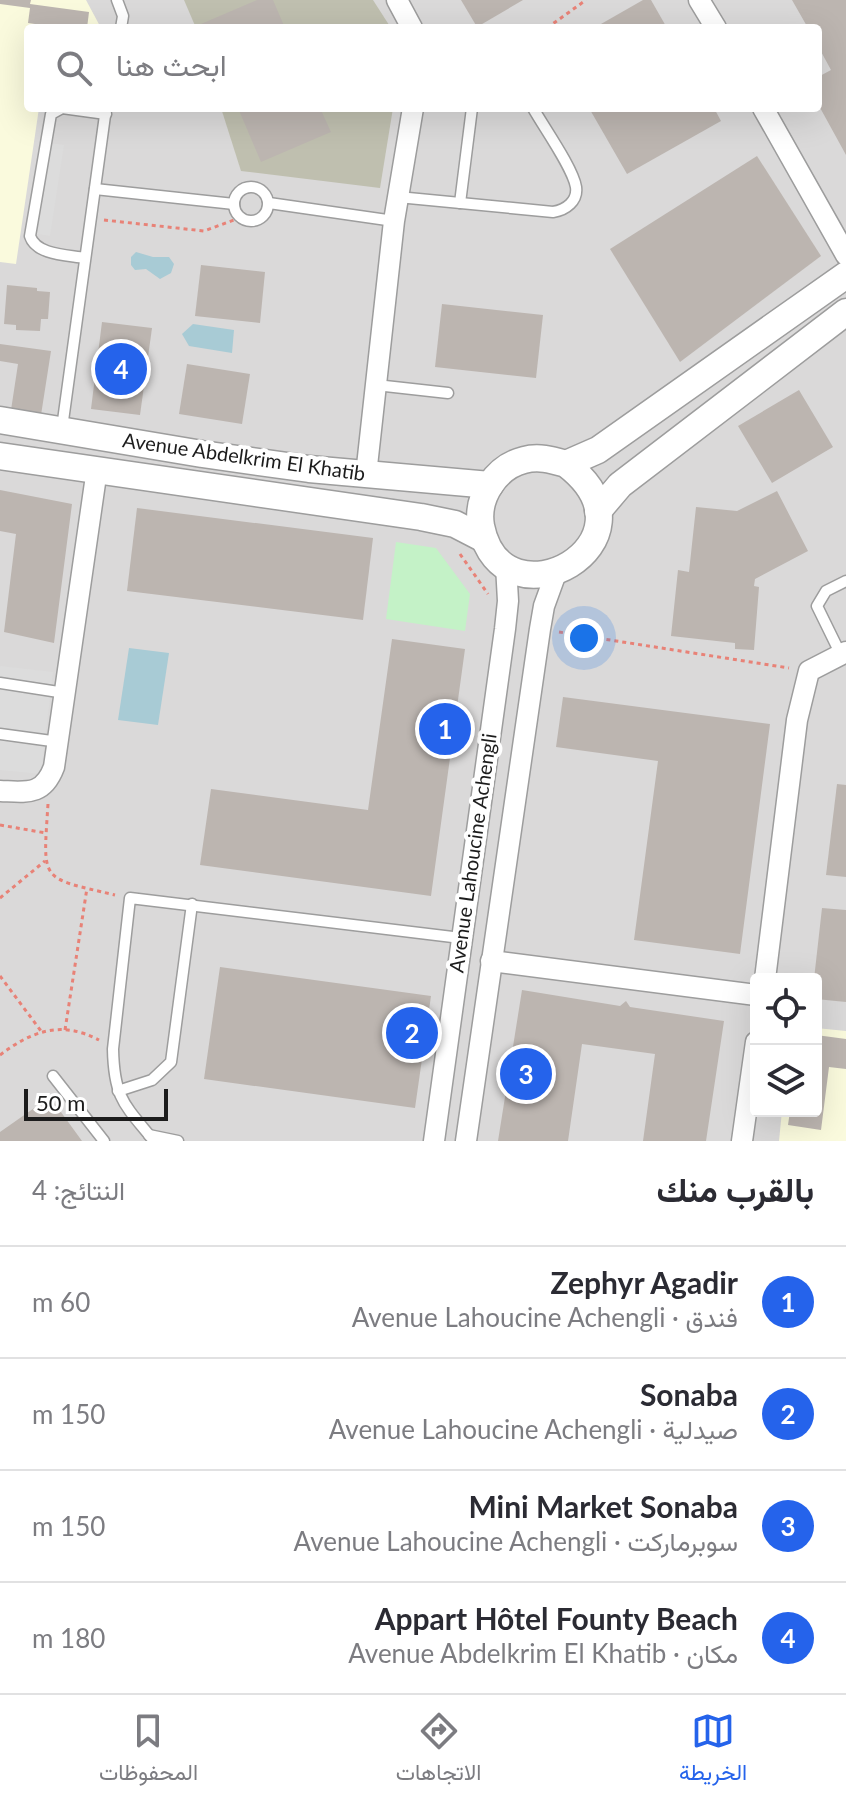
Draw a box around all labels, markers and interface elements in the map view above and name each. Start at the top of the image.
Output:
search box [24,24,822,112]
icon: search [52,46,96,90]
text: ابحث هنا [116,46,227,82]
pin: 4 [95,339,147,399]
street label: Avenue Abdelkrim El Khatib [121,427,367,485]
your location [564,618,604,658]
pin: 1 [419,699,471,759]
street label: Avenue Lahoucine Achengli [443,732,501,974]
map controls [750,973,822,1117]
button: locate [750,973,822,1045]
pin: 2 [386,1003,438,1063]
pin: 3 [500,1044,552,1104]
button: layers [750,1045,822,1117]
scale bar [24,1085,168,1121]
text: 50 m [36,1089,85,1116]
text: بالقرب منك [656,1168,814,1209]
text: النتائج: 4 [32,1174,125,1206]
text: Zephyr Agadir [551,1264,738,1300]
text: 60 m [32,1286,90,1318]
text: 1 [780,1286,796,1318]
text: فندق · Avenue Lahoucine Achengli [352,1301,738,1333]
text: Sonaba [640,1376,738,1412]
text: 150 m [32,1398,105,1430]
text: 2 [780,1398,796,1430]
text: صيدلية · Avenue Lahoucine Achengli [329,1413,738,1445]
text: Mini Market Sonaba [468,1488,738,1524]
text: 150 m [32,1510,105,1542]
text: 3 [780,1510,796,1542]
text: سوبرماركت · Avenue Lahoucine Achengli [294,1525,738,1557]
text: Appart Hôtel Founty Beach [375,1600,738,1636]
text: 180 m [32,1622,105,1654]
text: 4 [780,1622,796,1654]
text: مكان · Avenue Abdelkrim El Khatib [348,1637,738,1669]
tab: المحفوظات [99,1709,198,1792]
tab: الاتجاهات [396,1709,481,1792]
tab: الخريطة [679,1709,747,1792]

